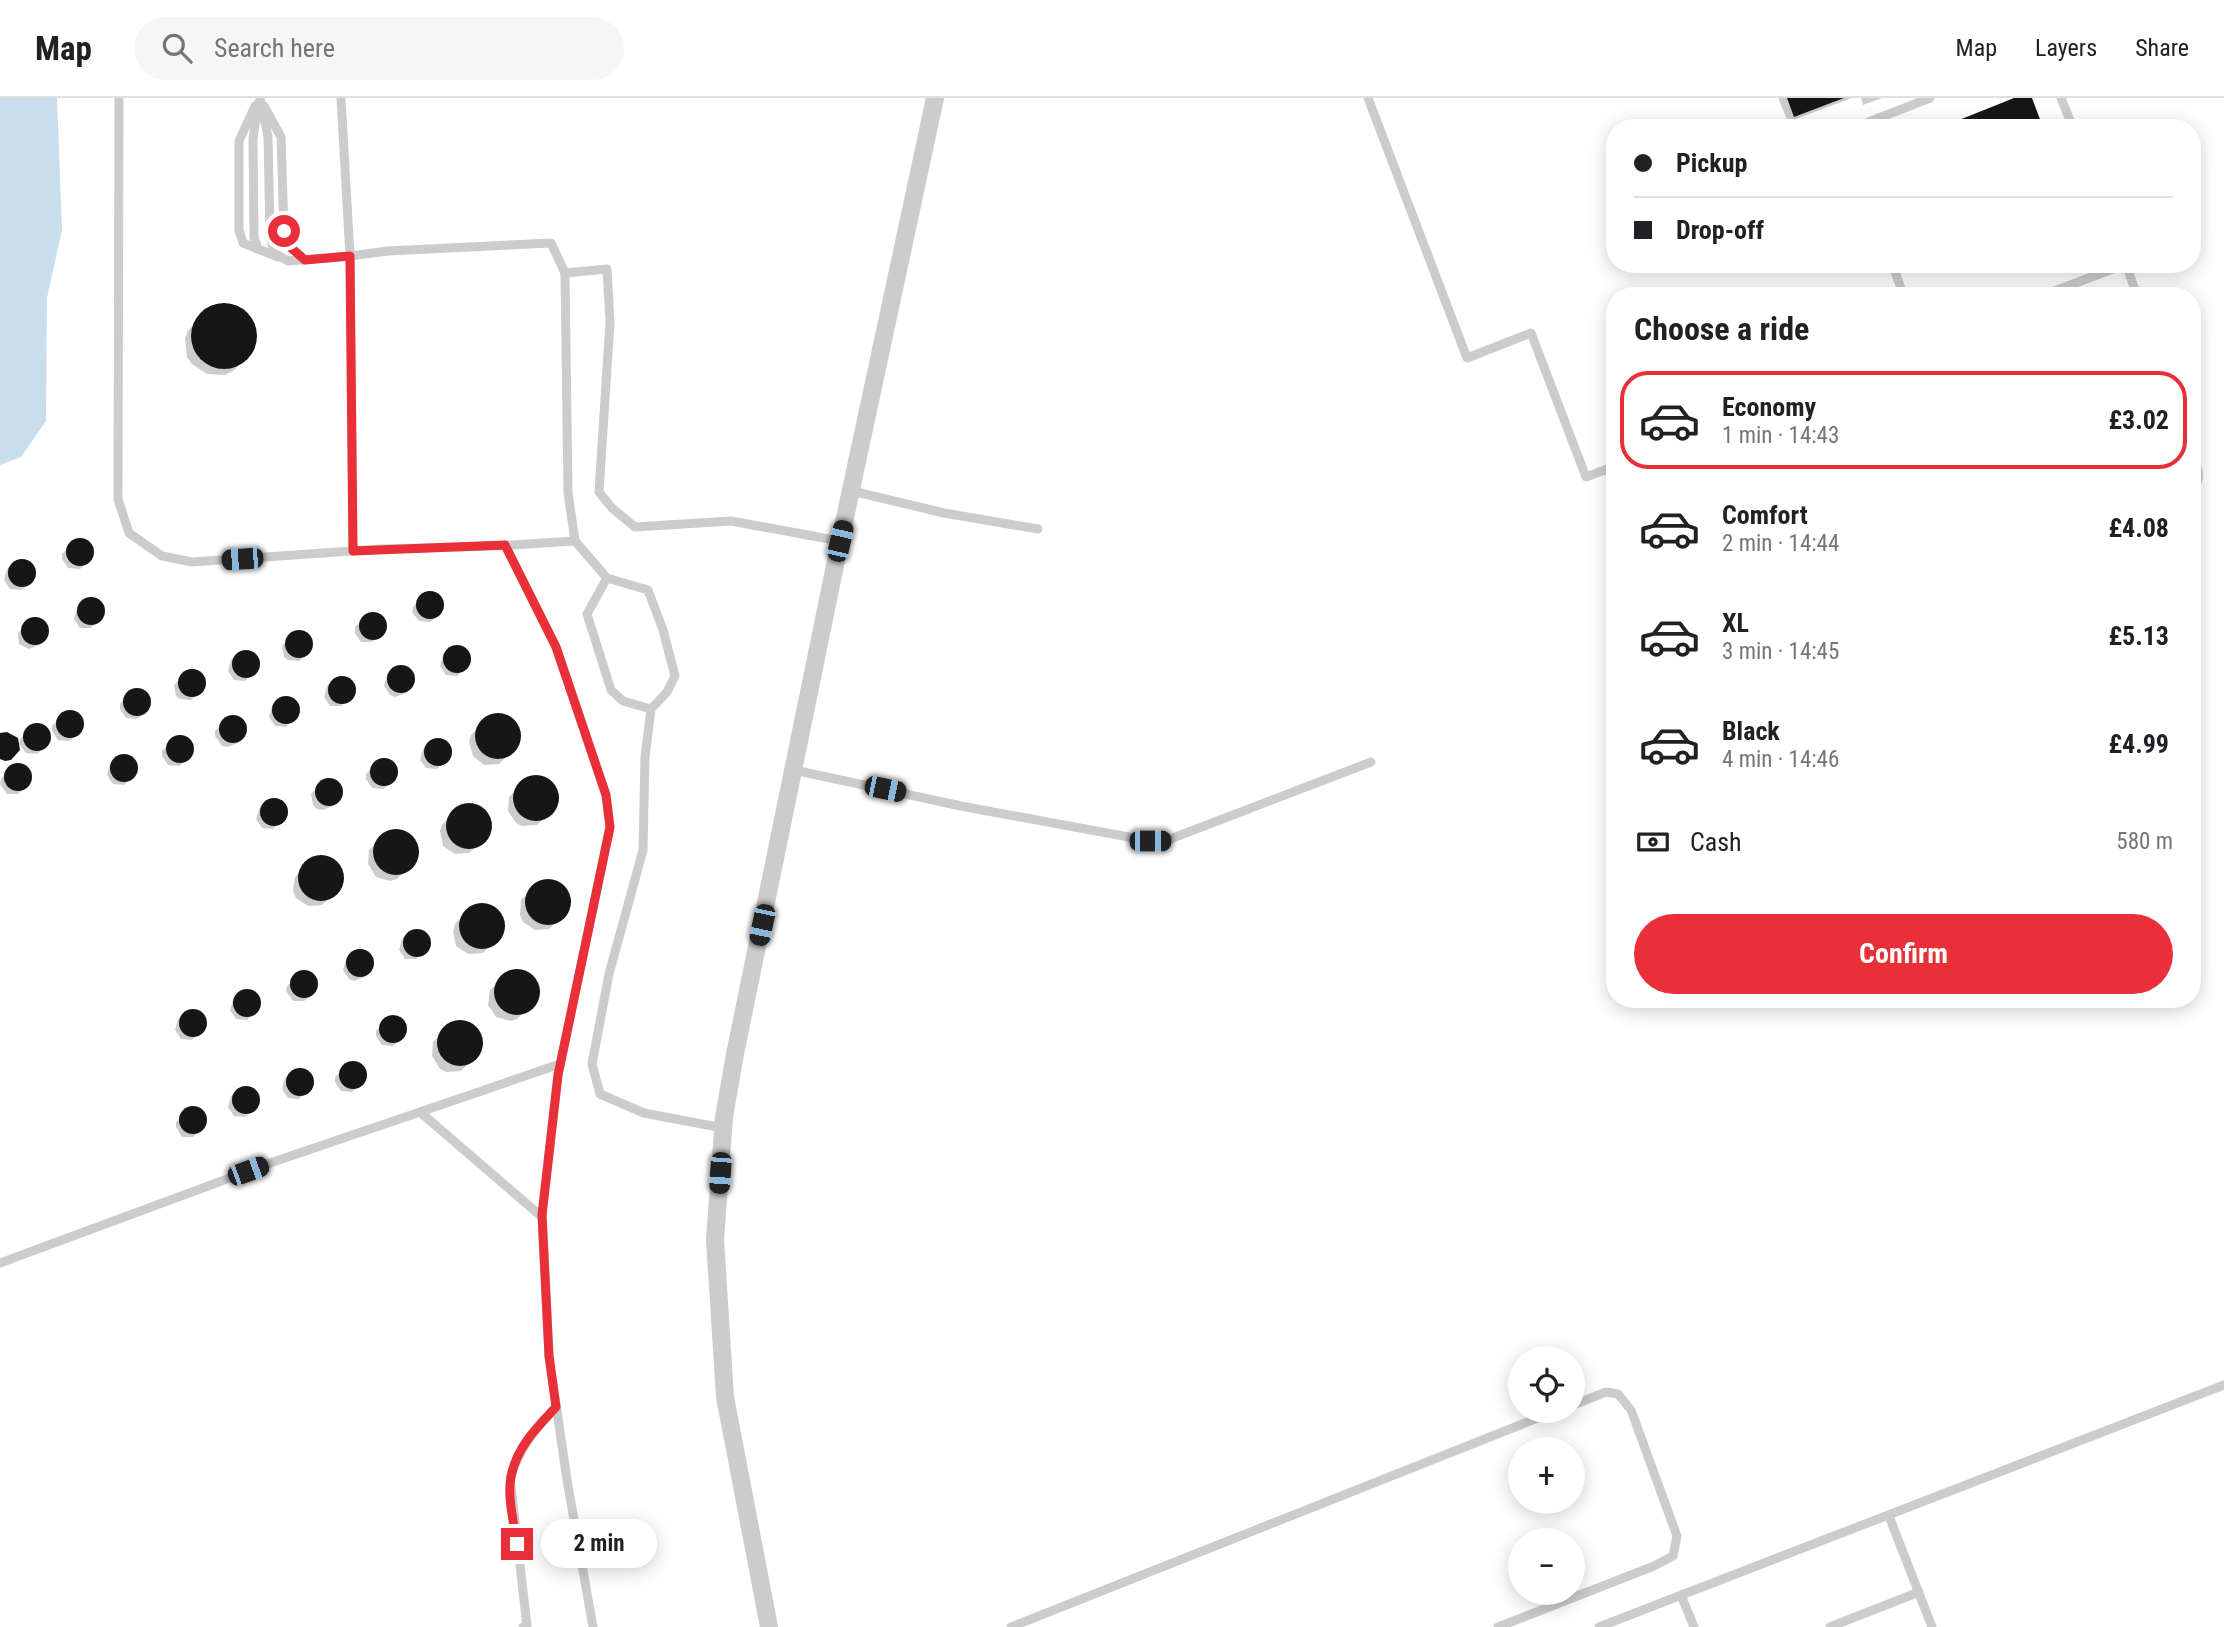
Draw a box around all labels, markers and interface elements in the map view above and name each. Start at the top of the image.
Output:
search box [134,17,624,80]
text: Map [35,29,92,68]
icon: search [158,29,196,67]
text: Search here [214,33,335,63]
text: Map [1956,34,1997,62]
text: Layers [2035,34,2097,62]
text: Share [2135,34,2189,62]
text: Pickup [1676,148,1747,178]
route start [268,215,300,247]
text: Drop-off [1676,215,1764,245]
text: Choose a ride [1634,310,1809,348]
icon: car [1638,389,1701,452]
text: Economy [1722,392,1816,422]
text: £3.02 [2108,405,2169,435]
text: 1 min · 14:43 [1722,422,1839,449]
icon: car [1638,497,1701,560]
text: Comfort [1722,500,1808,530]
text: £4.08 [2108,513,2169,543]
car [826,518,855,564]
text: 2 min · 14:44 [1722,530,1839,557]
car [221,547,264,571]
icon: car [1638,605,1701,668]
text: XL [1722,608,1749,638]
text: £5.13 [2108,621,2169,651]
text: 3 min · 14:45 [1722,638,1839,665]
icon: car [1638,713,1701,776]
text: Black [1722,716,1780,746]
text: £4.99 [2108,729,2169,759]
text: 4 min · 14:46 [1722,746,1839,773]
car [863,774,908,804]
icon: cash [1634,823,1672,861]
text: Cash [1690,827,1742,857]
text: 580 m [2116,828,2173,855]
car [1130,831,1172,852]
car [748,902,777,948]
button: Confirm [1634,914,2173,994]
car [709,1151,732,1195]
car [225,1154,272,1188]
map controls [1508,1346,1585,1605]
button: locate [1508,1346,1585,1423]
button: + [1508,1437,1585,1514]
callout: 2 min [542,1520,657,1568]
route end [501,1528,533,1560]
button: − [1508,1528,1585,1605]
text: 2 min [573,1530,625,1557]

